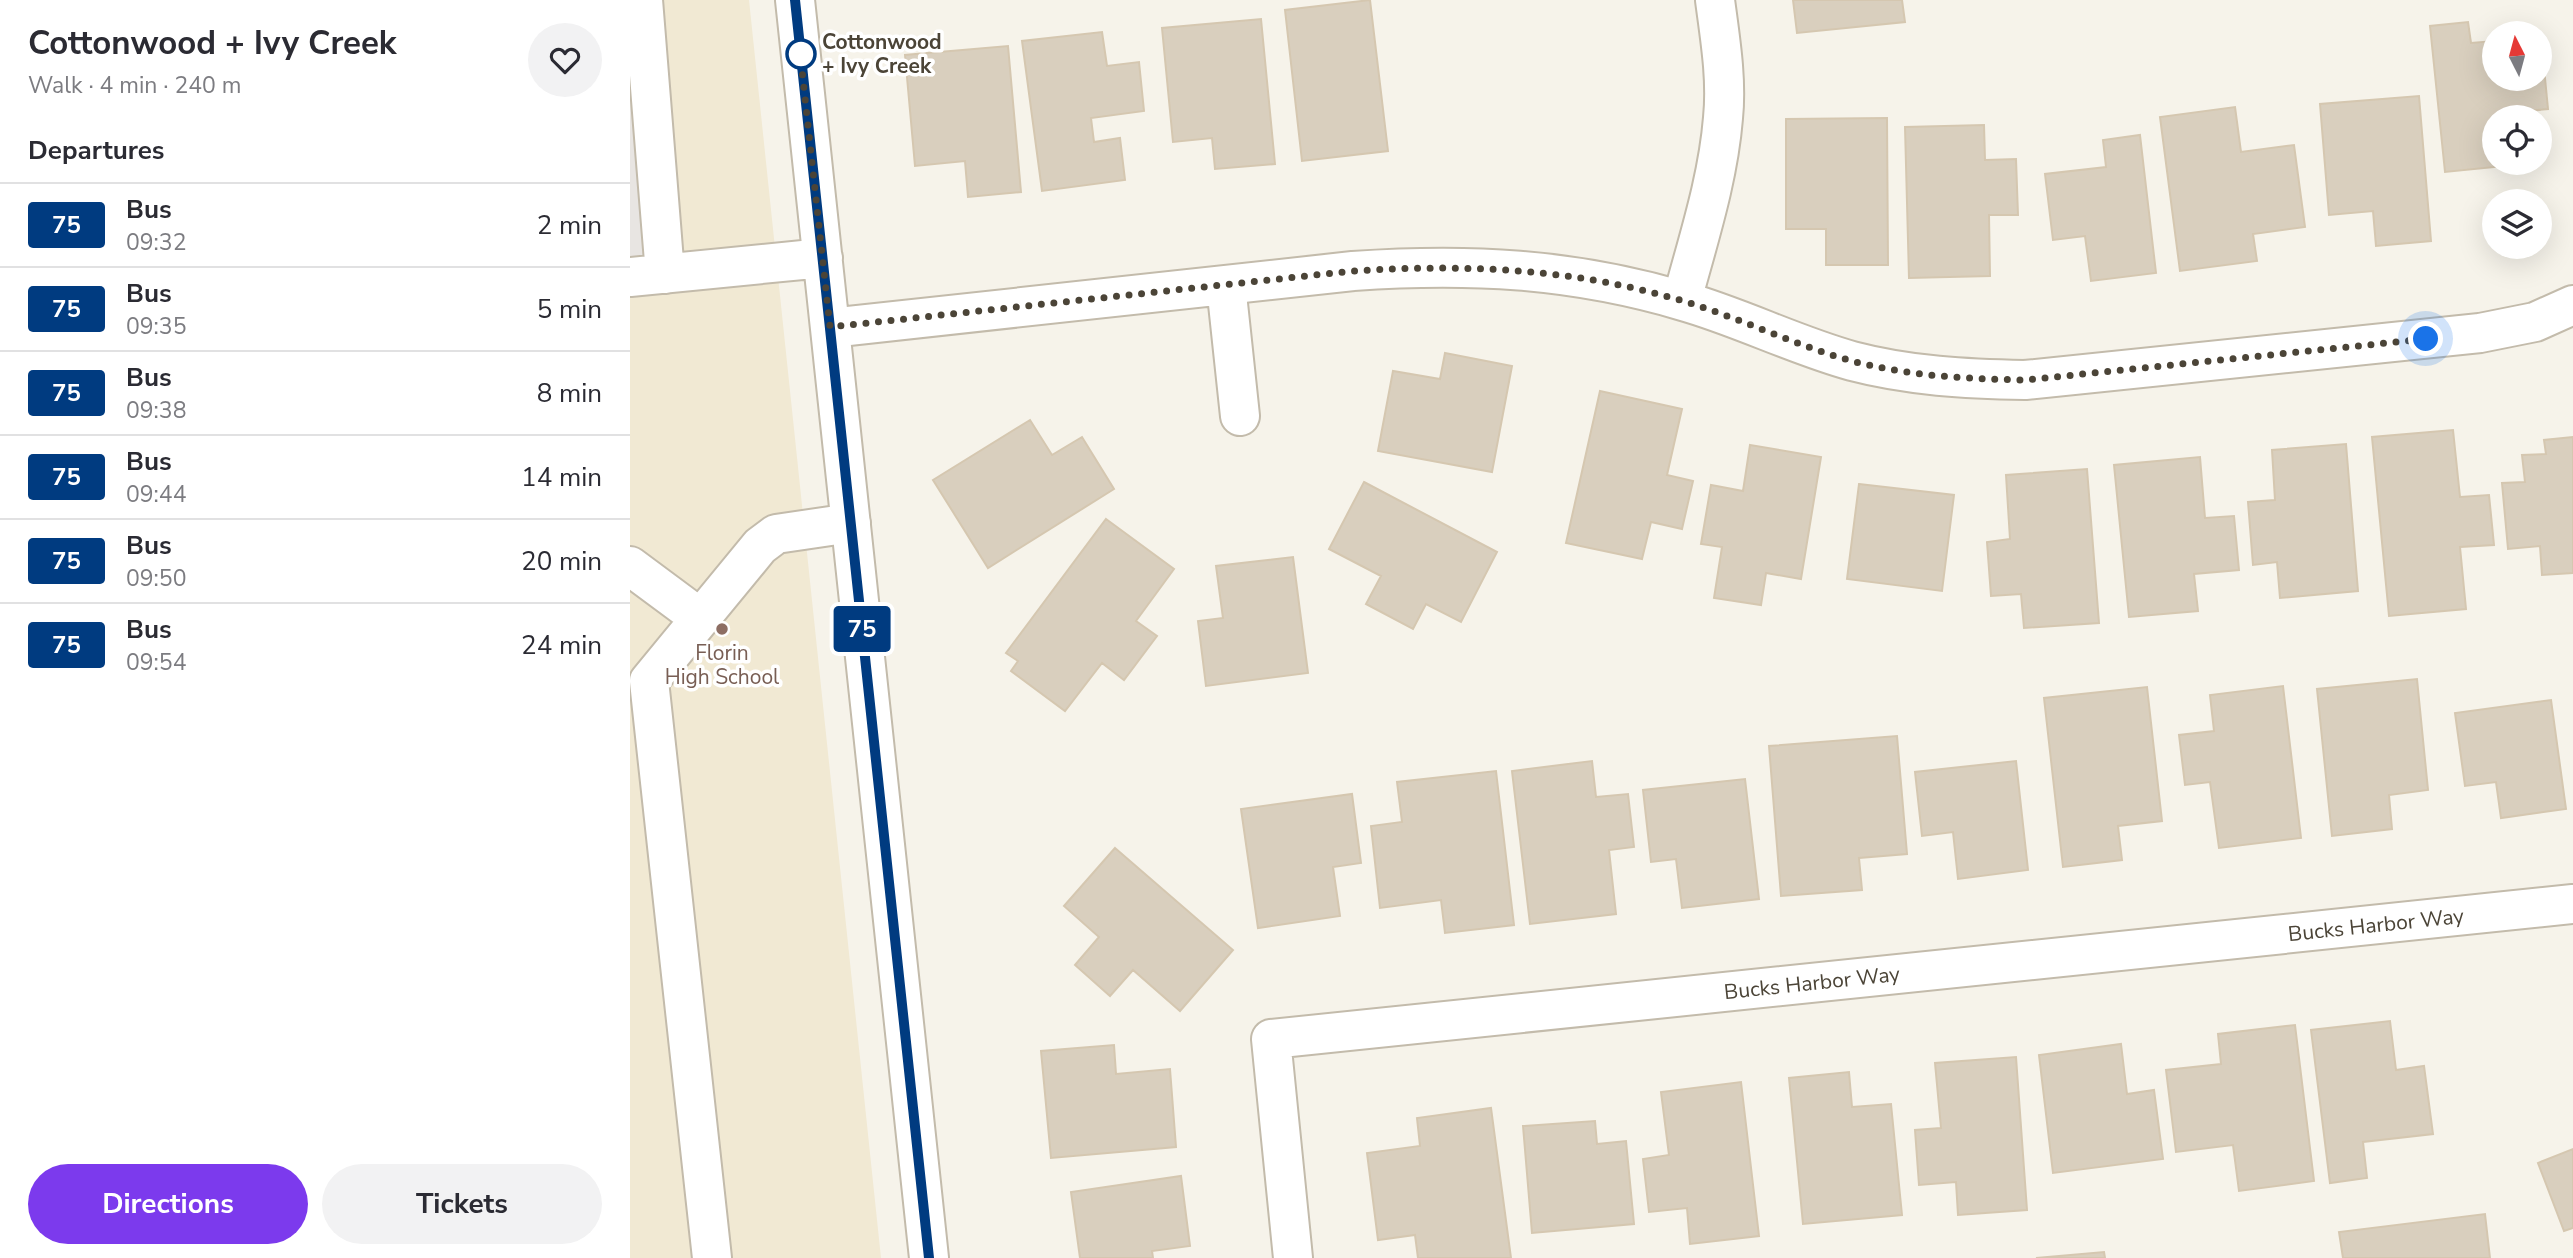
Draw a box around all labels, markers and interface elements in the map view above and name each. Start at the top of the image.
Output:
text: Cottonwood + Ivy Creek [28,21,397,66]
north arrow [2482,21,2552,91]
map controls [2482,21,2552,259]
button: heart [528,23,602,97]
place label: Cottonwood + Ivy Creek [822,28,942,80]
marker: Cottonwood + Ivy Creek [786,39,816,69]
text: Walk · 4 min · 240 m [28,70,241,101]
button: locate [2482,105,2552,175]
text: Departures [28,133,164,168]
button: layers [2482,189,2552,259]
text: Bus [126,192,172,227]
text: 2 min [537,208,602,243]
text: 75 [52,209,81,241]
text: 09:32 [126,227,186,258]
text: Bus [126,276,172,311]
text: 5 min [537,292,602,327]
text: 75 [52,293,81,325]
text: 09:35 [126,311,186,342]
your location [2408,321,2443,356]
text: Bus [126,360,172,395]
text: 8 min [537,376,602,411]
text: 75 [52,377,81,409]
text: 09:38 [126,395,186,426]
text: Bus [126,444,172,479]
text: 14 min [521,460,602,495]
text: 75 [52,461,81,493]
text: 09:44 [126,479,186,510]
text: Bus [126,528,172,563]
text: 20 min [521,544,602,579]
text: 75 [52,545,81,577]
text: 09:50 [126,563,186,594]
line badge: 75 [831,606,894,652]
text: Bus [126,612,172,647]
text: 75 [848,613,876,645]
marker: Florin High School [714,621,730,637]
text: 24 min [521,628,602,663]
text: 75 [52,629,81,661]
place label: Florin High School [665,639,780,691]
text: 09:54 [126,647,186,678]
street label: Bucks Harbor Way [2287,902,2466,948]
street label: Bucks Harbor Way [1723,960,1902,1006]
button: Directions [28,1164,308,1244]
button: Tickets [322,1164,602,1244]

